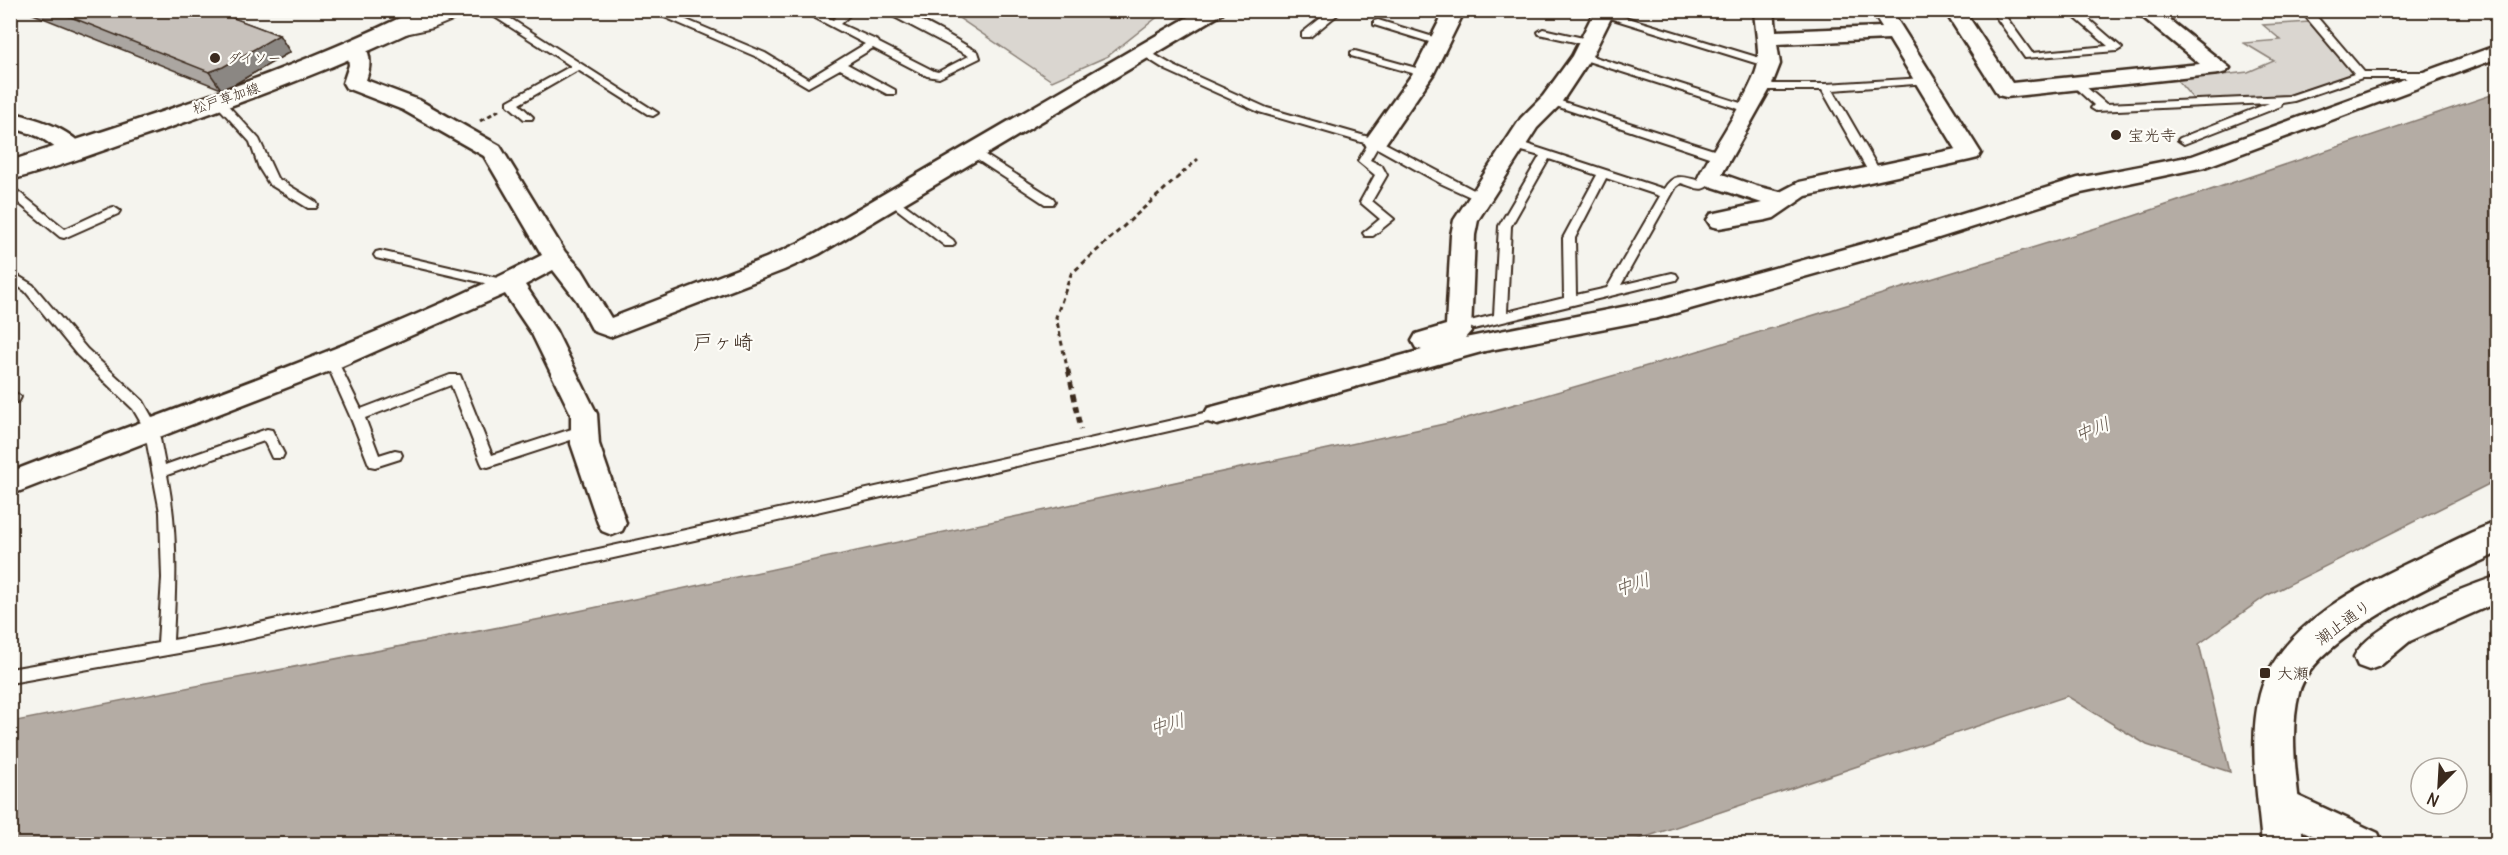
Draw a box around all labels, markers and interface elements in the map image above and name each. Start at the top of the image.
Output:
place label: ダイソー [227,49,282,67]
marker: ダイソー [208,51,222,65]
street label: 松戸草加線 [190,78,262,118]
place label: 宝光寺 [2128,125,2176,145]
marker: 宝光寺 [2109,128,2123,142]
district label: 戸ヶ崎 [693,329,753,354]
water label: 中川 [2071,412,2113,446]
water label: 中川 [1611,568,1653,600]
street label: 潮止通り [2311,595,2375,649]
place label: 大瀬 [2277,663,2309,683]
marker: 大瀬 [2258,666,2272,680]
water label: 中川 [1147,708,1187,740]
north arrow [2409,756,2469,816]
text: N [2424,788,2442,811]

